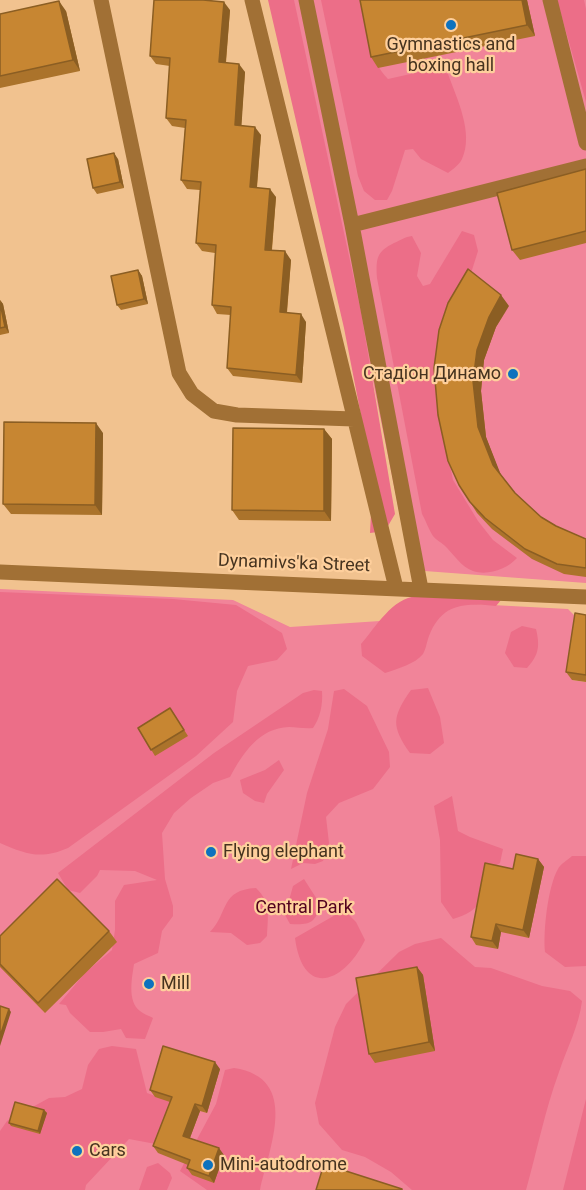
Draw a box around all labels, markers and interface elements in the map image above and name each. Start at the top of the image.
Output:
marker: Gymnastics and boxing hall [444,18,458,32]
place label: Gymnastics and boxing hall [387,34,515,76]
place label: Стадіон Динамо [363,363,501,385]
marker: Стадіон Динамо [506,367,520,381]
street label: Dynamivs'ka Street [218,551,370,577]
place label: Flying elephant [223,841,344,863]
marker: Flying elephant [204,845,218,859]
park label: Central Park [255,897,353,919]
place label: Mill [161,973,190,995]
marker: Mill [142,977,156,991]
place label: Cars [89,1140,126,1162]
marker: Cars [70,1144,84,1158]
place label: Mini-autodrome [220,1154,347,1176]
marker: Mini-autodrome [201,1158,215,1172]

